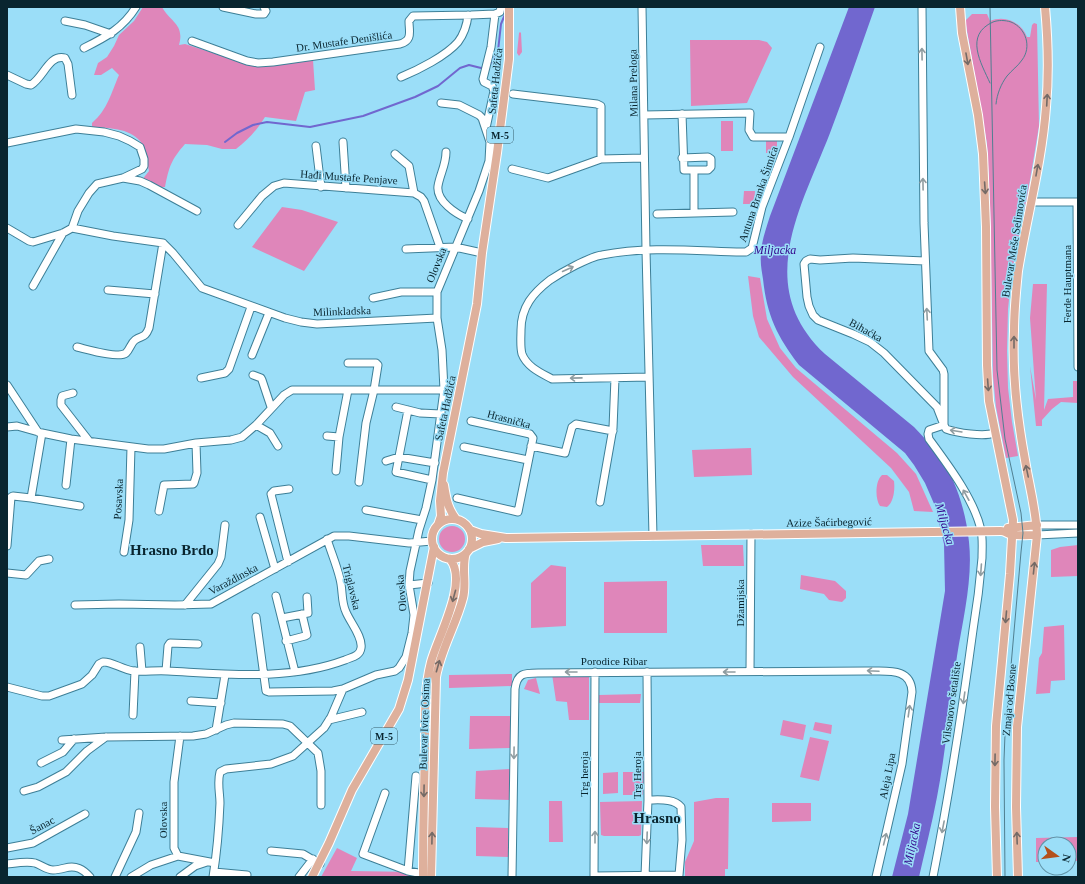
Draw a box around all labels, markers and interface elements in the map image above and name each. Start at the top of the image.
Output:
street label: Dr. Mustafe Denišlića [295,28,393,54]
street label: Safeta Hadžića [486,47,504,115]
one-way arrow [918,48,925,61]
street label: Milana Preloga [626,49,640,117]
one-way arrow [963,53,971,66]
one-way arrow [1043,94,1050,107]
road number: M-5 [487,127,513,143]
street label: Antuna Branka Šimića [736,145,780,243]
one-way arrow [1033,164,1041,177]
street label: Hađi Mustafe Penjave [300,168,398,186]
one-way arrow [919,178,927,191]
one-way arrow [981,181,988,194]
street label: Bulevar Meše Selimovića [999,184,1029,298]
water label: Miljacka [753,243,796,257]
street label: Ferde Hauptmana [1061,245,1073,323]
street label: Olovska [424,246,448,284]
one-way arrow [562,265,574,272]
street label: Milinkladska [313,304,371,318]
one-way arrow [924,308,931,321]
street label: Bihaćka [847,316,885,344]
one-way arrow [1010,336,1017,349]
street label: Safeta Hadžića [432,374,458,442]
one-way arrow [570,375,583,382]
one-way arrow [984,378,991,391]
street label: Hrasnička [486,407,532,431]
one-way arrow [950,427,963,435]
one-way arrow [1022,465,1030,478]
street label: Posavska [111,478,125,520]
one-way arrow [961,489,969,501]
water label: Miljacka [932,501,958,546]
street label: Azize Šaćirbegović [786,515,872,529]
district label: Hrasno Brdo [130,542,214,558]
street label: Varaždinska [206,561,260,597]
one-way arrow [1031,562,1038,575]
street label: Triglavska [341,563,363,611]
one-way arrow [977,563,985,576]
street label: Olovska [393,574,409,612]
street label: Džamijska [734,579,746,627]
one-way arrow [450,589,457,602]
one-way arrow [1002,610,1010,623]
street label: Porodice Ribar [581,655,647,667]
one-way arrow [435,660,442,673]
street label: Vilsonovo šetalište [939,661,963,745]
street label: Zmaja od Bosne [1000,663,1018,736]
one-way arrow [867,667,880,675]
one-way arrow [565,668,578,676]
one-way arrow [723,668,736,675]
street label: Bulevar Ivice Osima [416,678,432,770]
one-way arrow [960,691,968,704]
one-way arrow [905,705,913,718]
road number: M-5 [371,728,397,744]
one-way arrow [510,746,518,759]
street label: Trg heroja [578,751,590,797]
street label: Trg Heroja [631,751,643,799]
street label: Aleja Lipa [877,752,897,800]
one-way arrow [991,753,999,766]
one-way arrow [420,784,427,797]
street label: Olovska [157,802,169,838]
district label: Hrasno [633,810,681,826]
street label: Šanac [28,813,57,836]
one-way arrow [938,820,946,833]
water label: Miljacka [901,822,923,867]
one-way arrow [591,831,599,844]
one-way arrow [643,831,650,844]
one-way arrow [428,832,436,845]
one-way arrow [1013,832,1021,845]
one-way arrow [882,833,890,846]
north arrow [1037,836,1077,876]
text: N [1060,853,1073,864]

